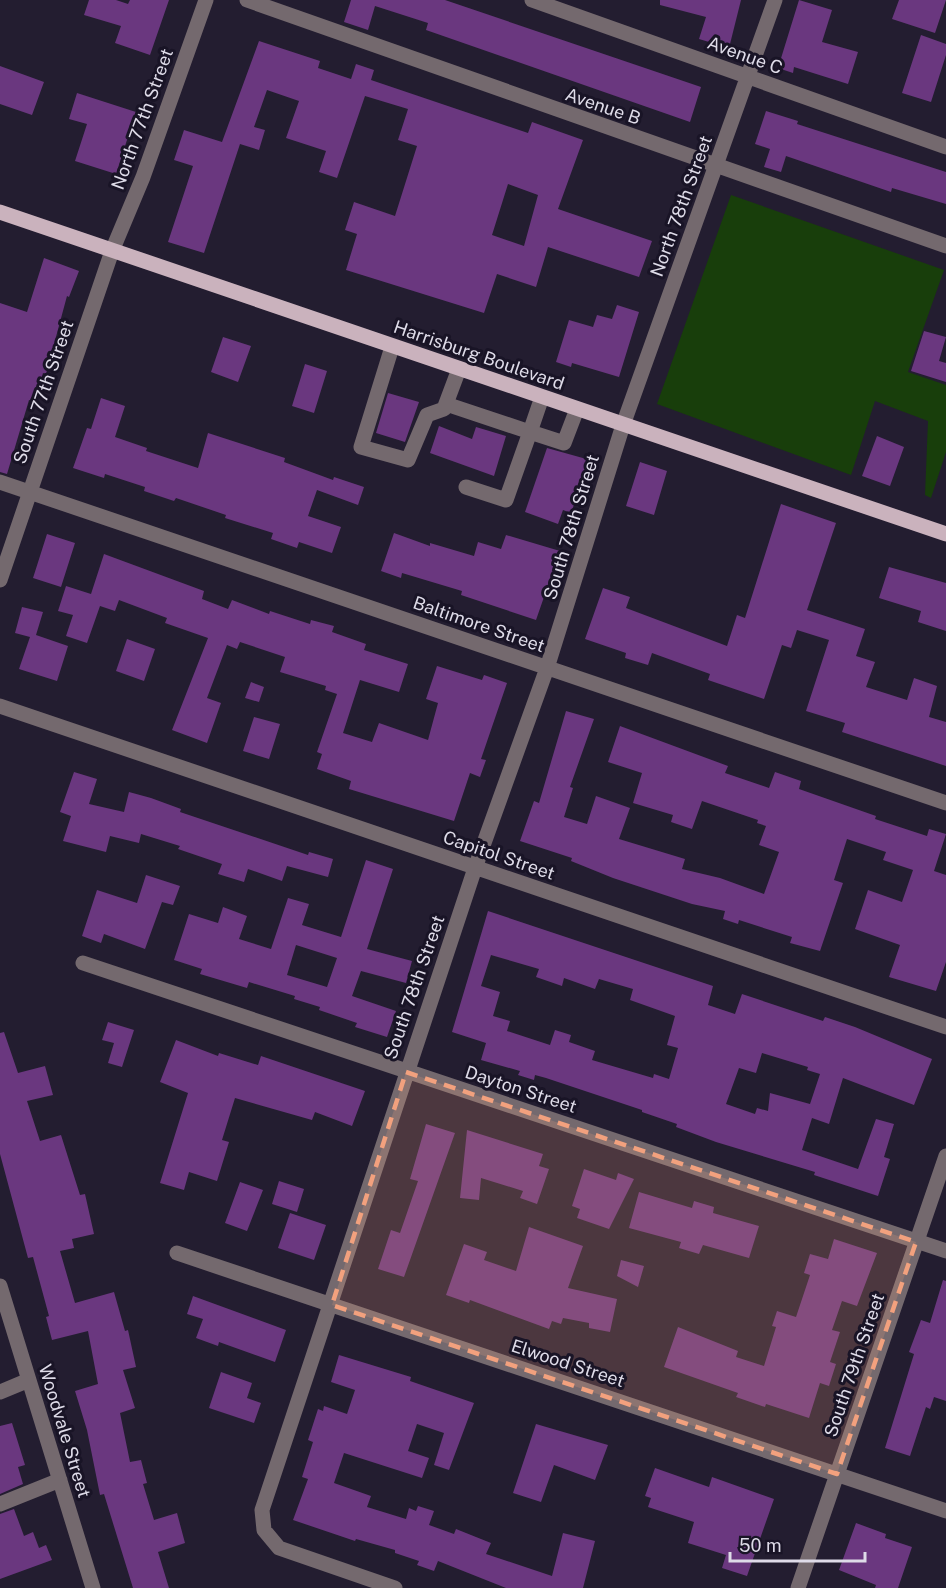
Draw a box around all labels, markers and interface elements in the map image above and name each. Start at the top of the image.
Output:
street label: Avenue C [705,32,785,78]
street label: North 77th Street [107,46,177,192]
street label: Avenue B [563,83,643,129]
street label: North 78th Street [646,133,716,279]
street label: Harrisburg Boulevard [391,316,567,394]
street label: South 77th Street [9,317,77,467]
street label: South 78th Street [539,452,603,602]
street label: Baltimore Street [410,592,548,656]
street label: Capitol Street [440,826,558,884]
street label: South 78th Street [380,912,448,1062]
street label: Dayton Street [463,1061,579,1117]
street label: South 79th Street [820,1290,888,1440]
street label: Elwood Street [509,1335,627,1391]
street label: Woodvale Street [35,1362,95,1500]
scale bar [730,1525,865,1563]
text: 50 m [739,1535,782,1556]

